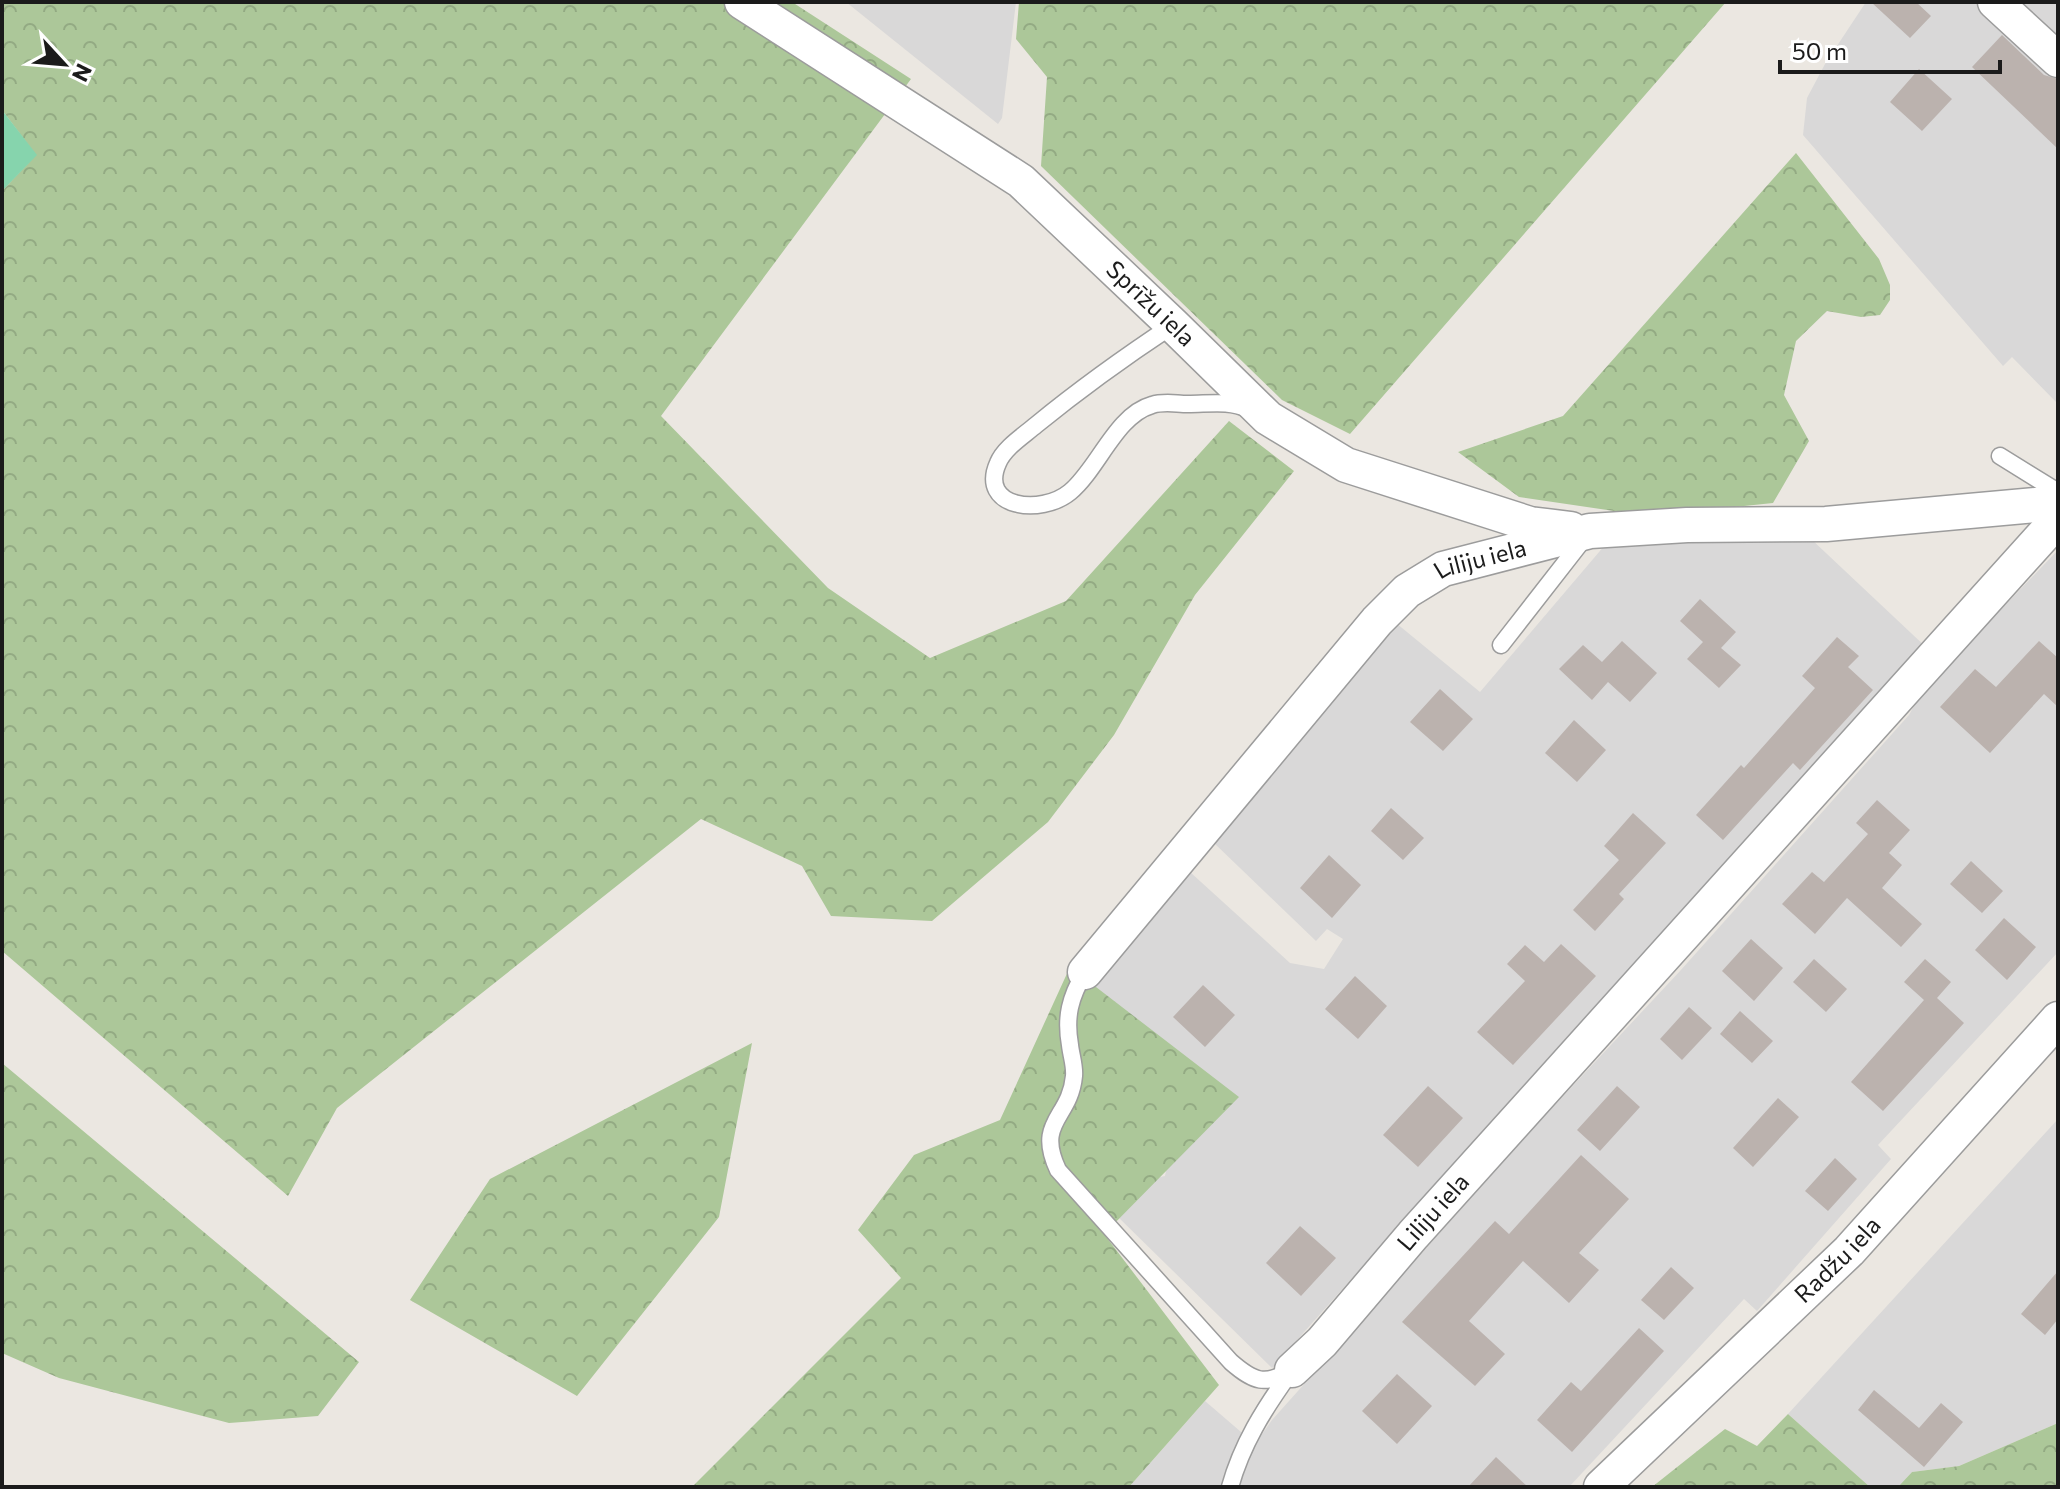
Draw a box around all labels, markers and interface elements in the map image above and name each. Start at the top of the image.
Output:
north arrow [24,24,104,104]
scale bar [1780,24,2000,74]
text: 50 m [1792,36,1847,65]
text: N [67,60,98,86]
street label: Sprīžu iela [1101,254,1202,352]
street label: Liliju iela [1428,532,1529,584]
street label: Liliju iela [1390,1167,1474,1256]
street label: Radžu iela [1788,1210,1886,1308]

